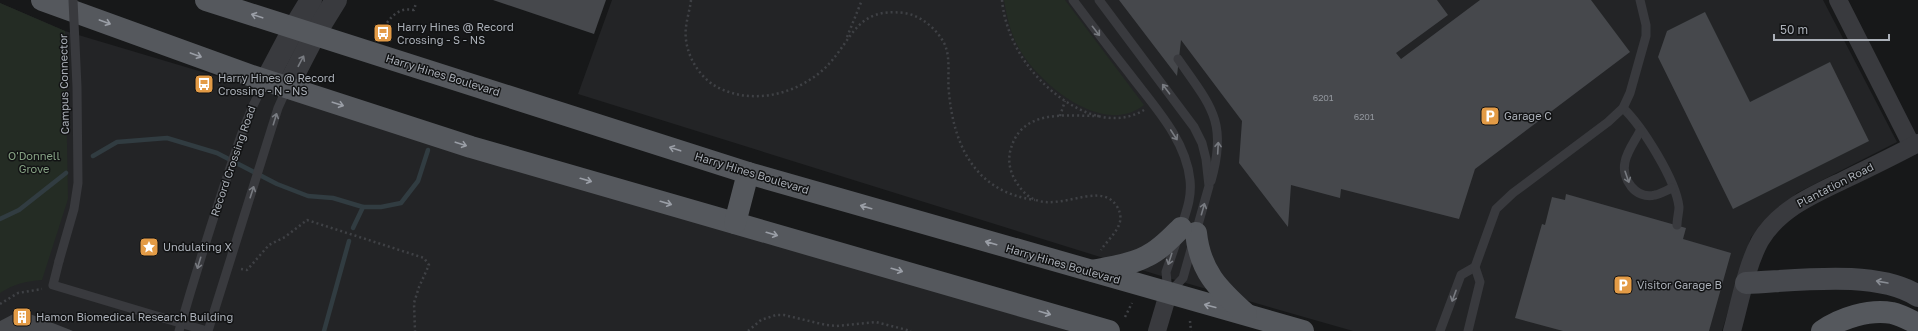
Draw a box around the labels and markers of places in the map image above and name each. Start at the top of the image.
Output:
place label: Harry Hines @ Record Crossing - S - NS [397,20,514,46]
bus stop icon: Harry Hines @ Record Crossing - S - NS [372,22,394,44]
place label: Harry Hines @ Record Crossing - N - NS [218,71,335,97]
bus stop icon: Harry Hines @ Record Crossing - N - NS [193,73,215,95]
parking icon: Garage C [1479,105,1501,127]
place label: Garage C [1504,109,1552,122]
place icon: Undulating X [138,236,160,258]
place label: Undulating X [163,240,232,253]
parking icon: Visitor Garage B [1612,274,1634,296]
place label: Visitor Garage B [1637,278,1722,291]
building icon: Hamon Biomedical Research Building [11,306,33,328]
place label: Hamon Biomedical Research Building [36,310,233,323]

